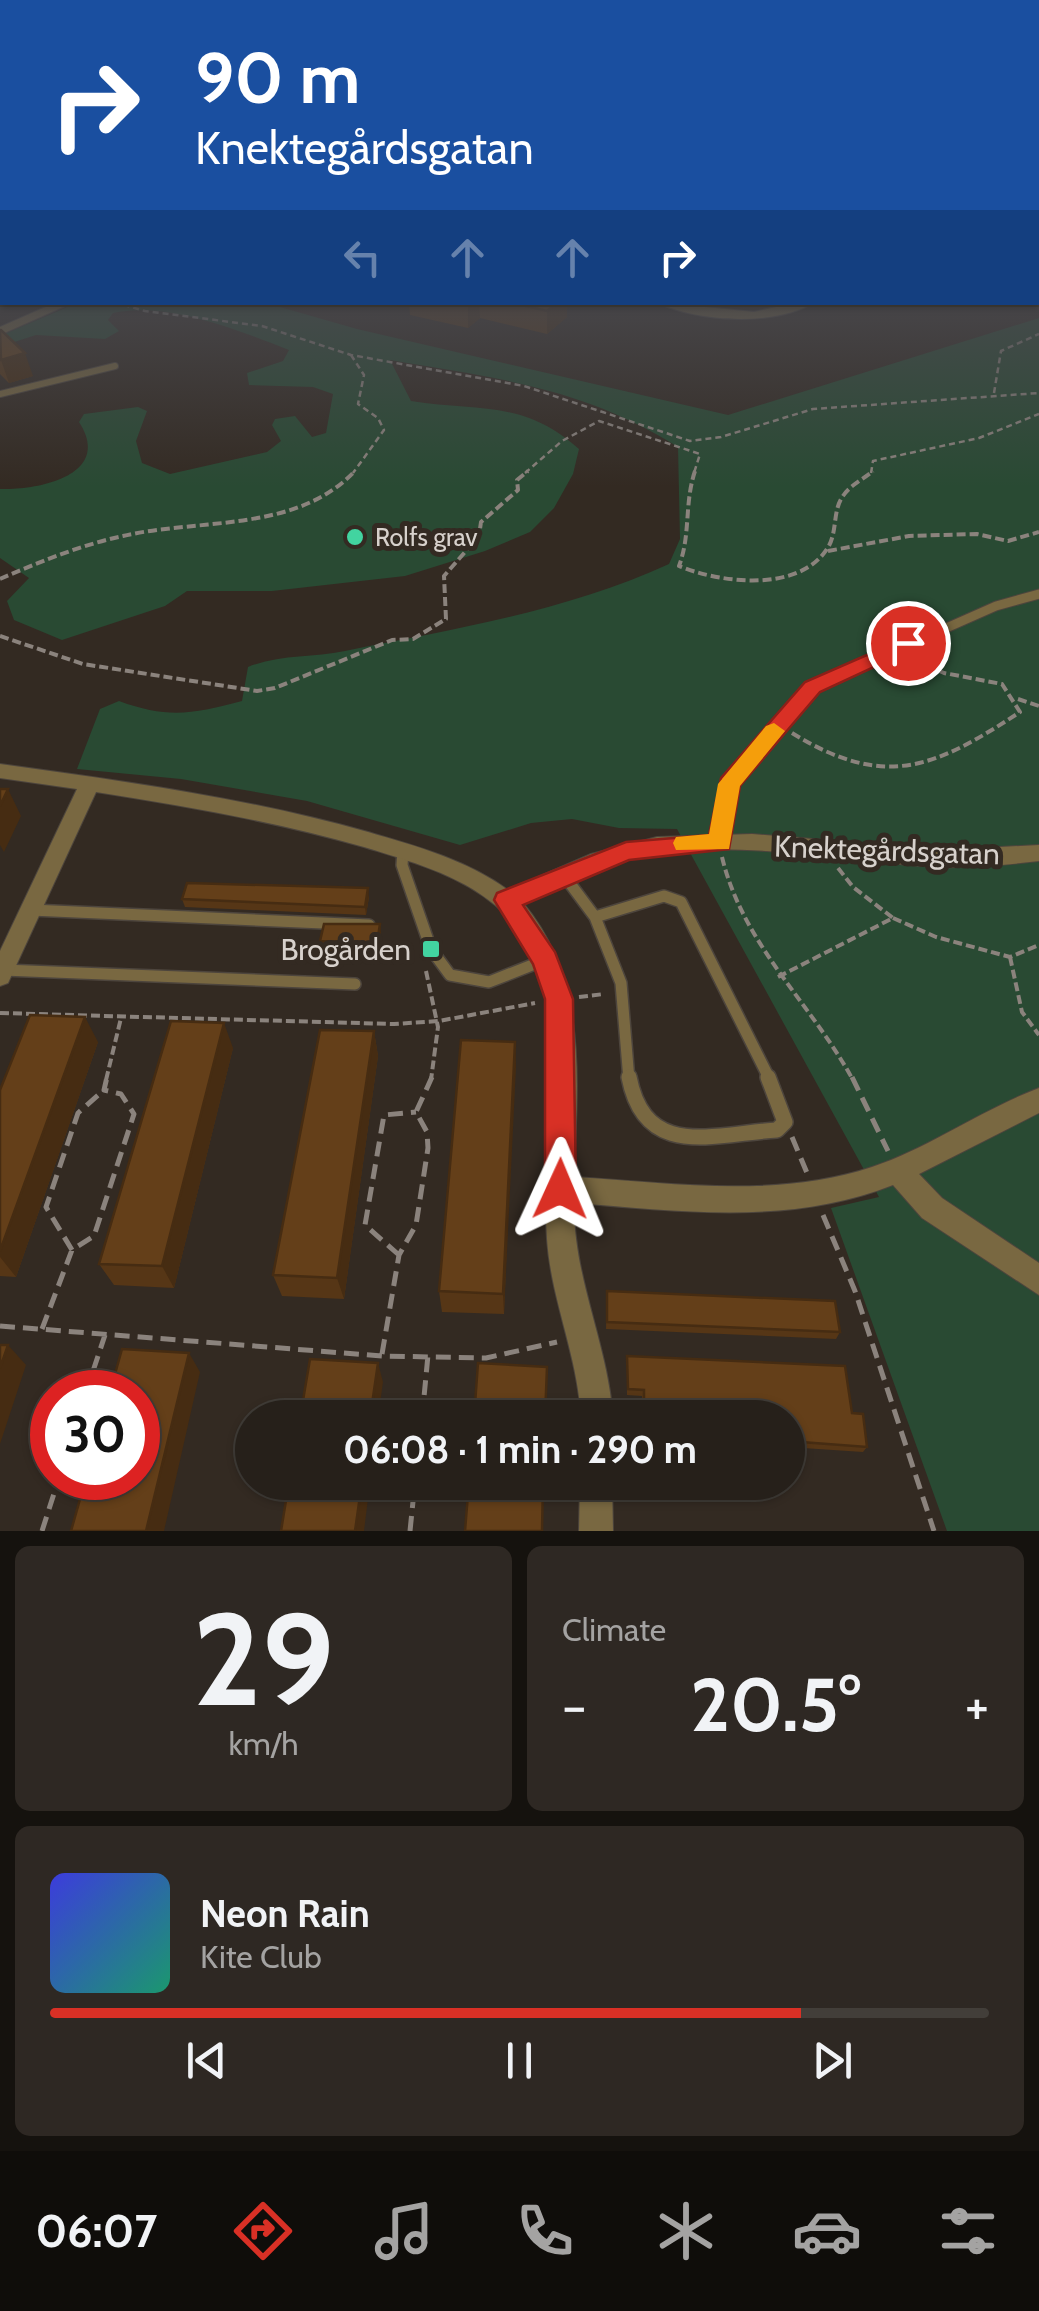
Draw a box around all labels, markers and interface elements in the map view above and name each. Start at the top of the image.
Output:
text: 90 m [195,35,360,121]
icon: right [30,40,160,170]
text: Knektegårdsgatan [195,121,534,175]
icon: left [335,230,390,285]
icon: ahead [440,230,495,285]
icon: ahead [545,230,600,285]
icon: right [650,230,705,285]
place label: Rolfs grav [375,522,478,552]
marker: Rolfs grav [344,526,366,548]
pin [866,601,951,686]
icon: arrive [881,616,936,671]
street label: Knektegårdsgatan [774,828,1000,872]
place label: Brogården [280,931,411,968]
marker: Brogården [420,938,442,960]
position arrow [508,1137,612,1241]
speed limit sign: 30 [30,1370,160,1500]
text: 06:08 · 1 min · 290 m [343,1426,697,1473]
text: 29 [193,1580,334,1738]
text: Climate [562,1610,666,1649]
text: 20.5° [690,1659,861,1750]
text: − [562,1672,586,1739]
text: + [965,1672,989,1739]
text: km/h [228,1724,299,1763]
text: Neon Rain [200,1890,370,1937]
text: Kite Club [200,1937,322,1976]
icon: previous [179,2033,234,2088]
icon: pause [492,2033,547,2088]
icon: next [805,2033,860,2088]
icon: directions [228,2196,298,2266]
icon: music [369,2196,439,2266]
icon: phone [510,2196,580,2266]
icon: climate [651,2196,721,2266]
icon: car [792,2196,862,2266]
icon: filters [933,2196,1003,2266]
text: 06:07 [36,2204,157,2258]

